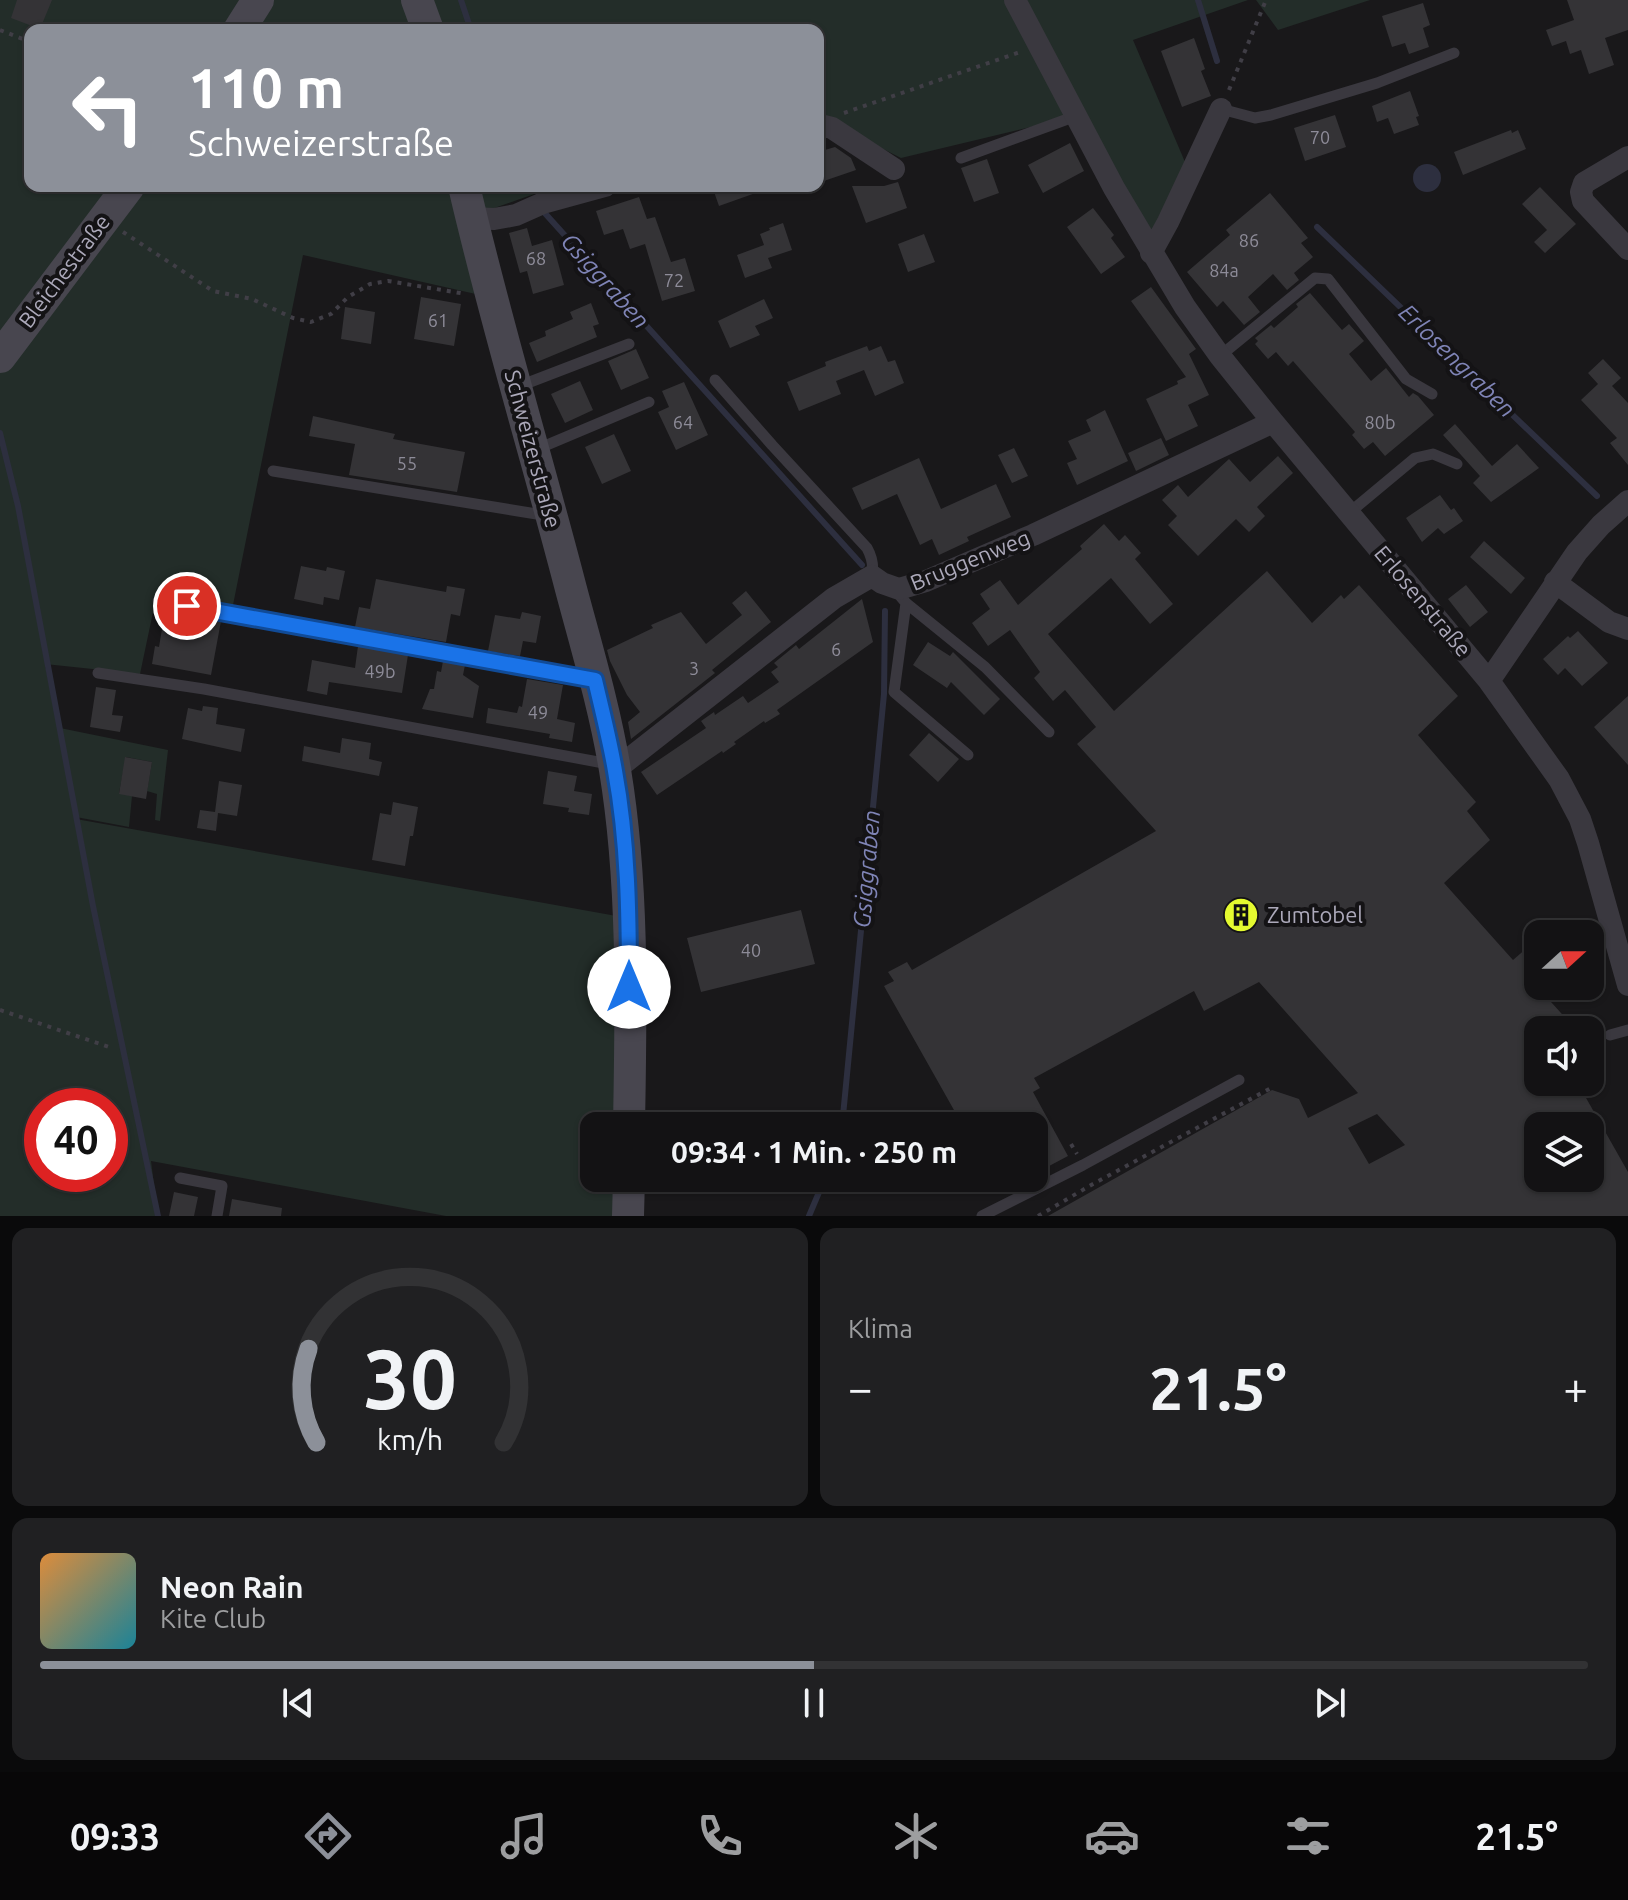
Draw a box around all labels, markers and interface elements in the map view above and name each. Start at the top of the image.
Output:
icon: left [56,56,160,160]
text: 110 m [188,56,344,119]
text: Schweizerstraße [188,122,454,163]
house number: 70 [1310,127,1330,147]
street label: Bleichestraße [13,209,114,332]
water label: Gsiggraben [556,228,655,334]
house number: 86 [1239,230,1259,250]
house number: 68 [526,248,546,268]
house number: 84a [1209,260,1239,280]
house number: 72 [664,270,684,290]
water label: Erlosengraben [1394,299,1521,423]
house number: 61 [428,310,448,330]
street label: Schweizerstraße [500,367,567,531]
house number: 64 [673,412,693,432]
house number: 80b [1365,412,1395,432]
house number: 55 [397,453,417,473]
street label: Bruggenweg [906,524,1033,595]
street label: Erlosenstraße [1370,540,1477,661]
pin [153,572,221,640]
icon: arrive [165,584,209,628]
house number: 6 [831,639,841,659]
house number: 3 [689,658,699,678]
house number: 49b [365,661,395,681]
house number: 49 [528,702,548,722]
water label: Gsiggraben [848,809,885,929]
building icon: Zumtobel [1222,896,1260,934]
place label: Zumtobel [1267,902,1363,927]
north arrow [1524,920,1604,1000]
map controls [1524,920,1604,1192]
house number: 40 [741,940,761,960]
position arrow [587,945,671,1029]
button: sound [1524,1016,1604,1096]
speed limit sign: 40 [24,1088,128,1192]
button: layers [1524,1112,1604,1192]
text: 09:34 · 1 Min. · 250 m [671,1135,957,1169]
text: Klima [848,1314,913,1343]
text: 30 [363,1331,457,1425]
text: 21.5° [1149,1354,1287,1421]
text: − [848,1363,873,1412]
text: + [1563,1363,1588,1412]
text: km/h [377,1423,443,1455]
text: Neon Rain [160,1570,304,1604]
text: Kite Club [160,1604,266,1633]
icon: previous [276,1681,320,1725]
icon: pause [792,1681,836,1725]
icon: next [1308,1681,1352,1725]
icon: directions [300,1808,356,1864]
icon: music [496,1808,552,1864]
icon: phone [692,1808,748,1864]
icon: climate [888,1808,944,1864]
icon: car [1084,1808,1140,1864]
icon: filters [1280,1808,1336,1864]
text: 09:33 [70,1816,160,1857]
text: 21.5° [1475,1816,1558,1857]

